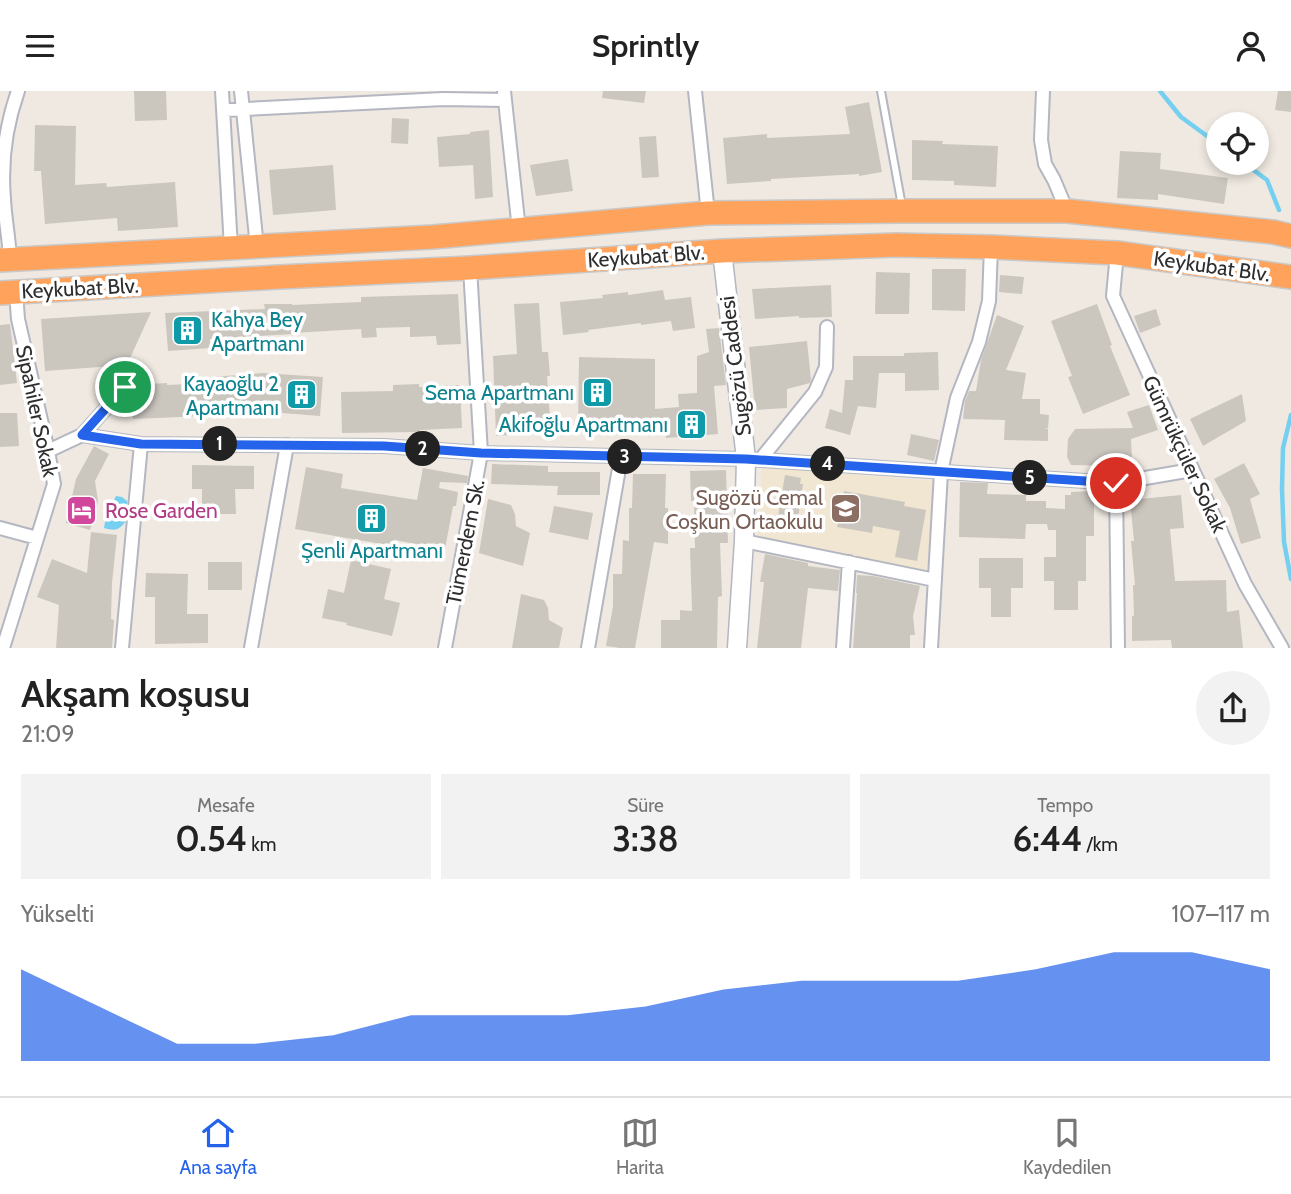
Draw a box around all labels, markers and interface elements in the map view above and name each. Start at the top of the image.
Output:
text: Sprintly [592,26,699,65]
icon: menu [21,27,59,65]
icon: person [1232,27,1270,65]
map controls [1206,112,1269,175]
button: locate [1206,112,1269,175]
street label: Keykubat Blv. [587,239,705,273]
street label: Keykubat Blv. [1152,245,1272,287]
street label: Keykubat Blv. [21,272,139,304]
street label: Sugözü Caddesi [714,295,756,437]
place label: Kahya Bey Apartmanı [211,307,304,356]
building icon: Kahya Bey Apartmanı [171,314,205,348]
street label: Sipahiler Sokak [11,343,63,480]
pin [95,357,155,417]
icon: arrive [106,368,144,406]
place label: Kayaoğlu 2 Apartmanı [183,371,279,420]
street label: Gümrükçüler Sokak [1138,372,1233,537]
building icon: Sema Apartmanı [580,375,614,409]
building icon: Kayaoğlu 2 Apartmanı [285,378,319,412]
place label: Sema Apartmanı [425,380,574,405]
building icon: Akifoğlu Apartmanı [674,407,708,441]
place label: Akifoğlu Apartmanı [499,412,668,437]
pin: 1 [202,427,238,461]
pin: 2 [406,431,440,467]
text: 1 [216,432,223,455]
text: 2 [417,437,428,460]
pin: 3 [608,439,642,475]
text: 3 [619,445,630,468]
pin: 4 [810,447,846,481]
text: 4 [822,452,833,475]
pin [1086,453,1146,513]
pin: 5 [1012,461,1048,495]
icon: check [1097,464,1135,502]
text: 5 [1024,466,1035,489]
street label: Tümerdem Sk. [441,477,489,607]
place label: Sugözü Cemal Coşkun Ortaokulu [666,485,823,534]
school or university icon: Sugözü Cemal Coşkun Ortaokulu [829,492,863,526]
hotel icon: Rose Garden [65,493,99,527]
place label: Rose Garden [105,498,218,523]
building icon: Şenli Apartmanı [355,501,389,535]
place label: Şenli Apartmanı [301,538,443,563]
text: Akşam koşusu [21,670,250,717]
button: share [1196,671,1270,745]
text: 21:09 [21,720,74,748]
text: Mesafe [197,794,255,817]
text: Süre [627,794,664,817]
text: Tempo [1037,794,1093,817]
text: 0.54 [175,817,247,860]
text: 3:38 [612,817,679,860]
text: 6:44 [1012,817,1082,860]
text: km [247,833,276,856]
text: /km [1082,833,1118,856]
text: Yükselti [21,900,94,928]
text: 107–117 m [1171,900,1270,928]
tab: Ana sayfa [180,1114,257,1179]
tab: Harita [616,1114,664,1179]
tab: Kaydedilen [1023,1114,1111,1179]

